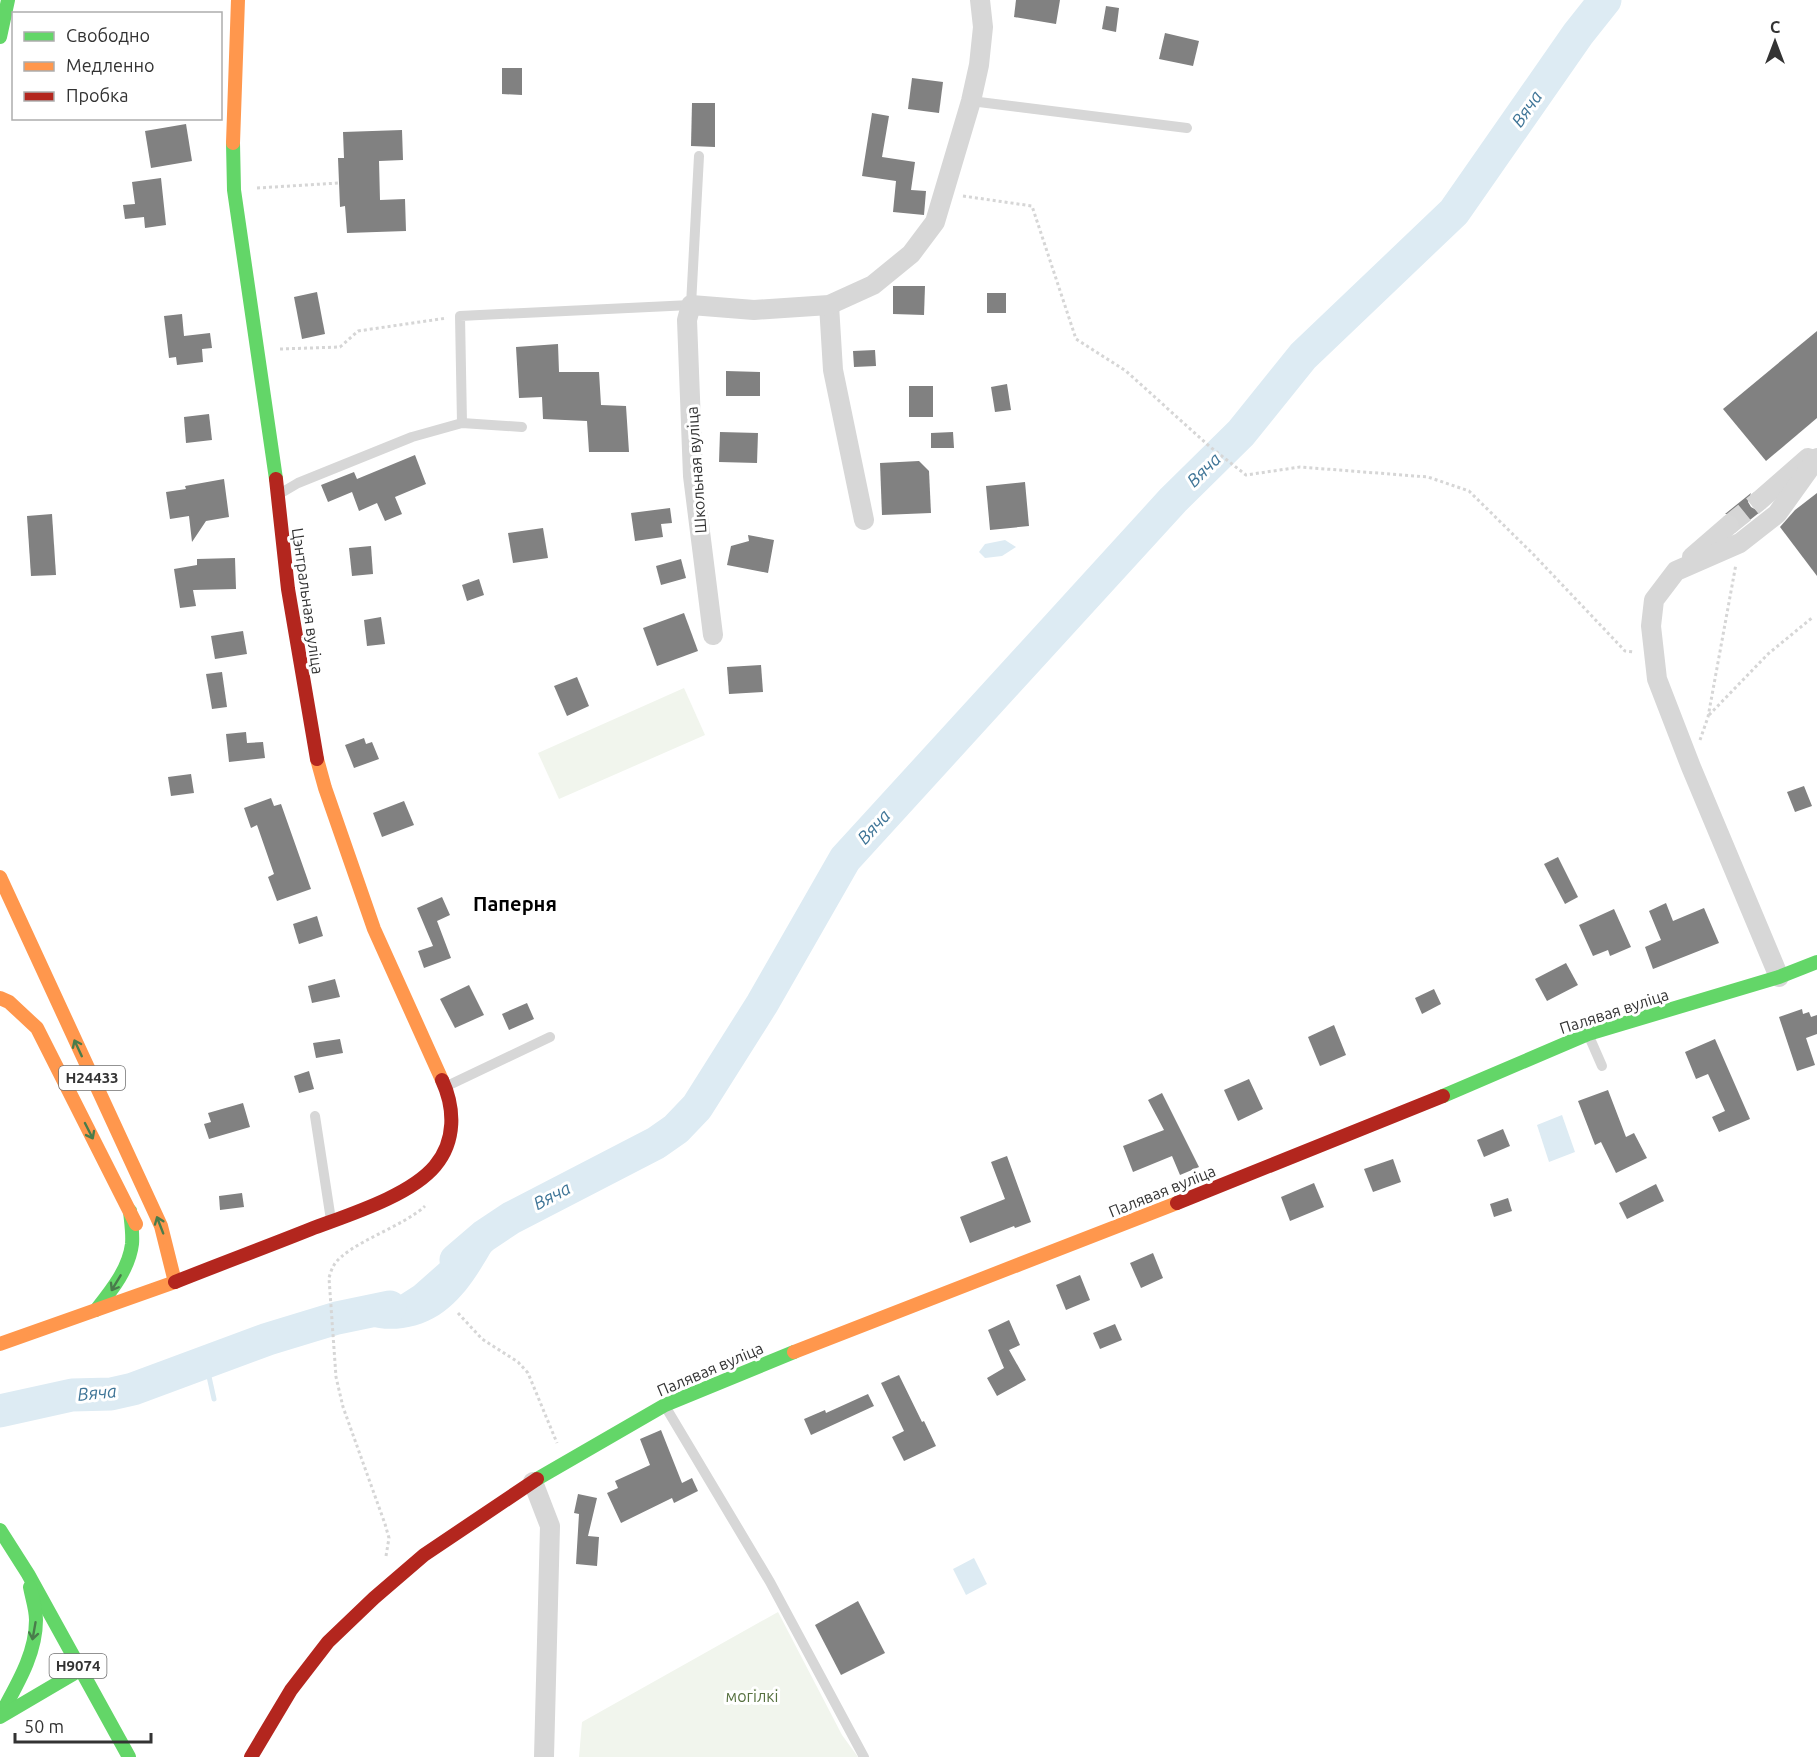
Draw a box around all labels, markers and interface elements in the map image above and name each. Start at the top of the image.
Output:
legend [12,12,222,120]
north arrow [1745,12,1805,72]
text: С [1770,18,1780,36]
text: Свободно [66,25,150,45]
text: Медленно [66,55,155,75]
text: Пробка [66,85,129,105]
water label: Вяча [1507,86,1546,130]
street label: Школьная вуліца [683,406,709,534]
water label: Вяча [1182,448,1224,490]
street label: Цэнтральная вуліца [289,527,327,675]
water label: Вяча [853,805,894,848]
district label: Паперня [473,892,557,915]
street label: Палявая вуліца [1557,985,1671,1037]
one-way arrow [72,1040,84,1058]
road number: Н24433 [59,1066,125,1090]
one-way arrow [84,1121,95,1139]
street label: Палявая вуліца [1106,1161,1218,1221]
water label: Вяча [529,1177,574,1213]
one-way arrow [153,1217,164,1235]
one-way arrow [109,1274,121,1291]
street label: Палявая вуліца [654,1339,766,1399]
water label: Вяча [76,1380,118,1404]
one-way arrow [28,1621,39,1641]
road number: Н9074 [50,1654,106,1678]
park label: могілкі [726,1687,778,1705]
scale bar [15,1706,152,1744]
text: 50 m [24,1716,64,1736]

